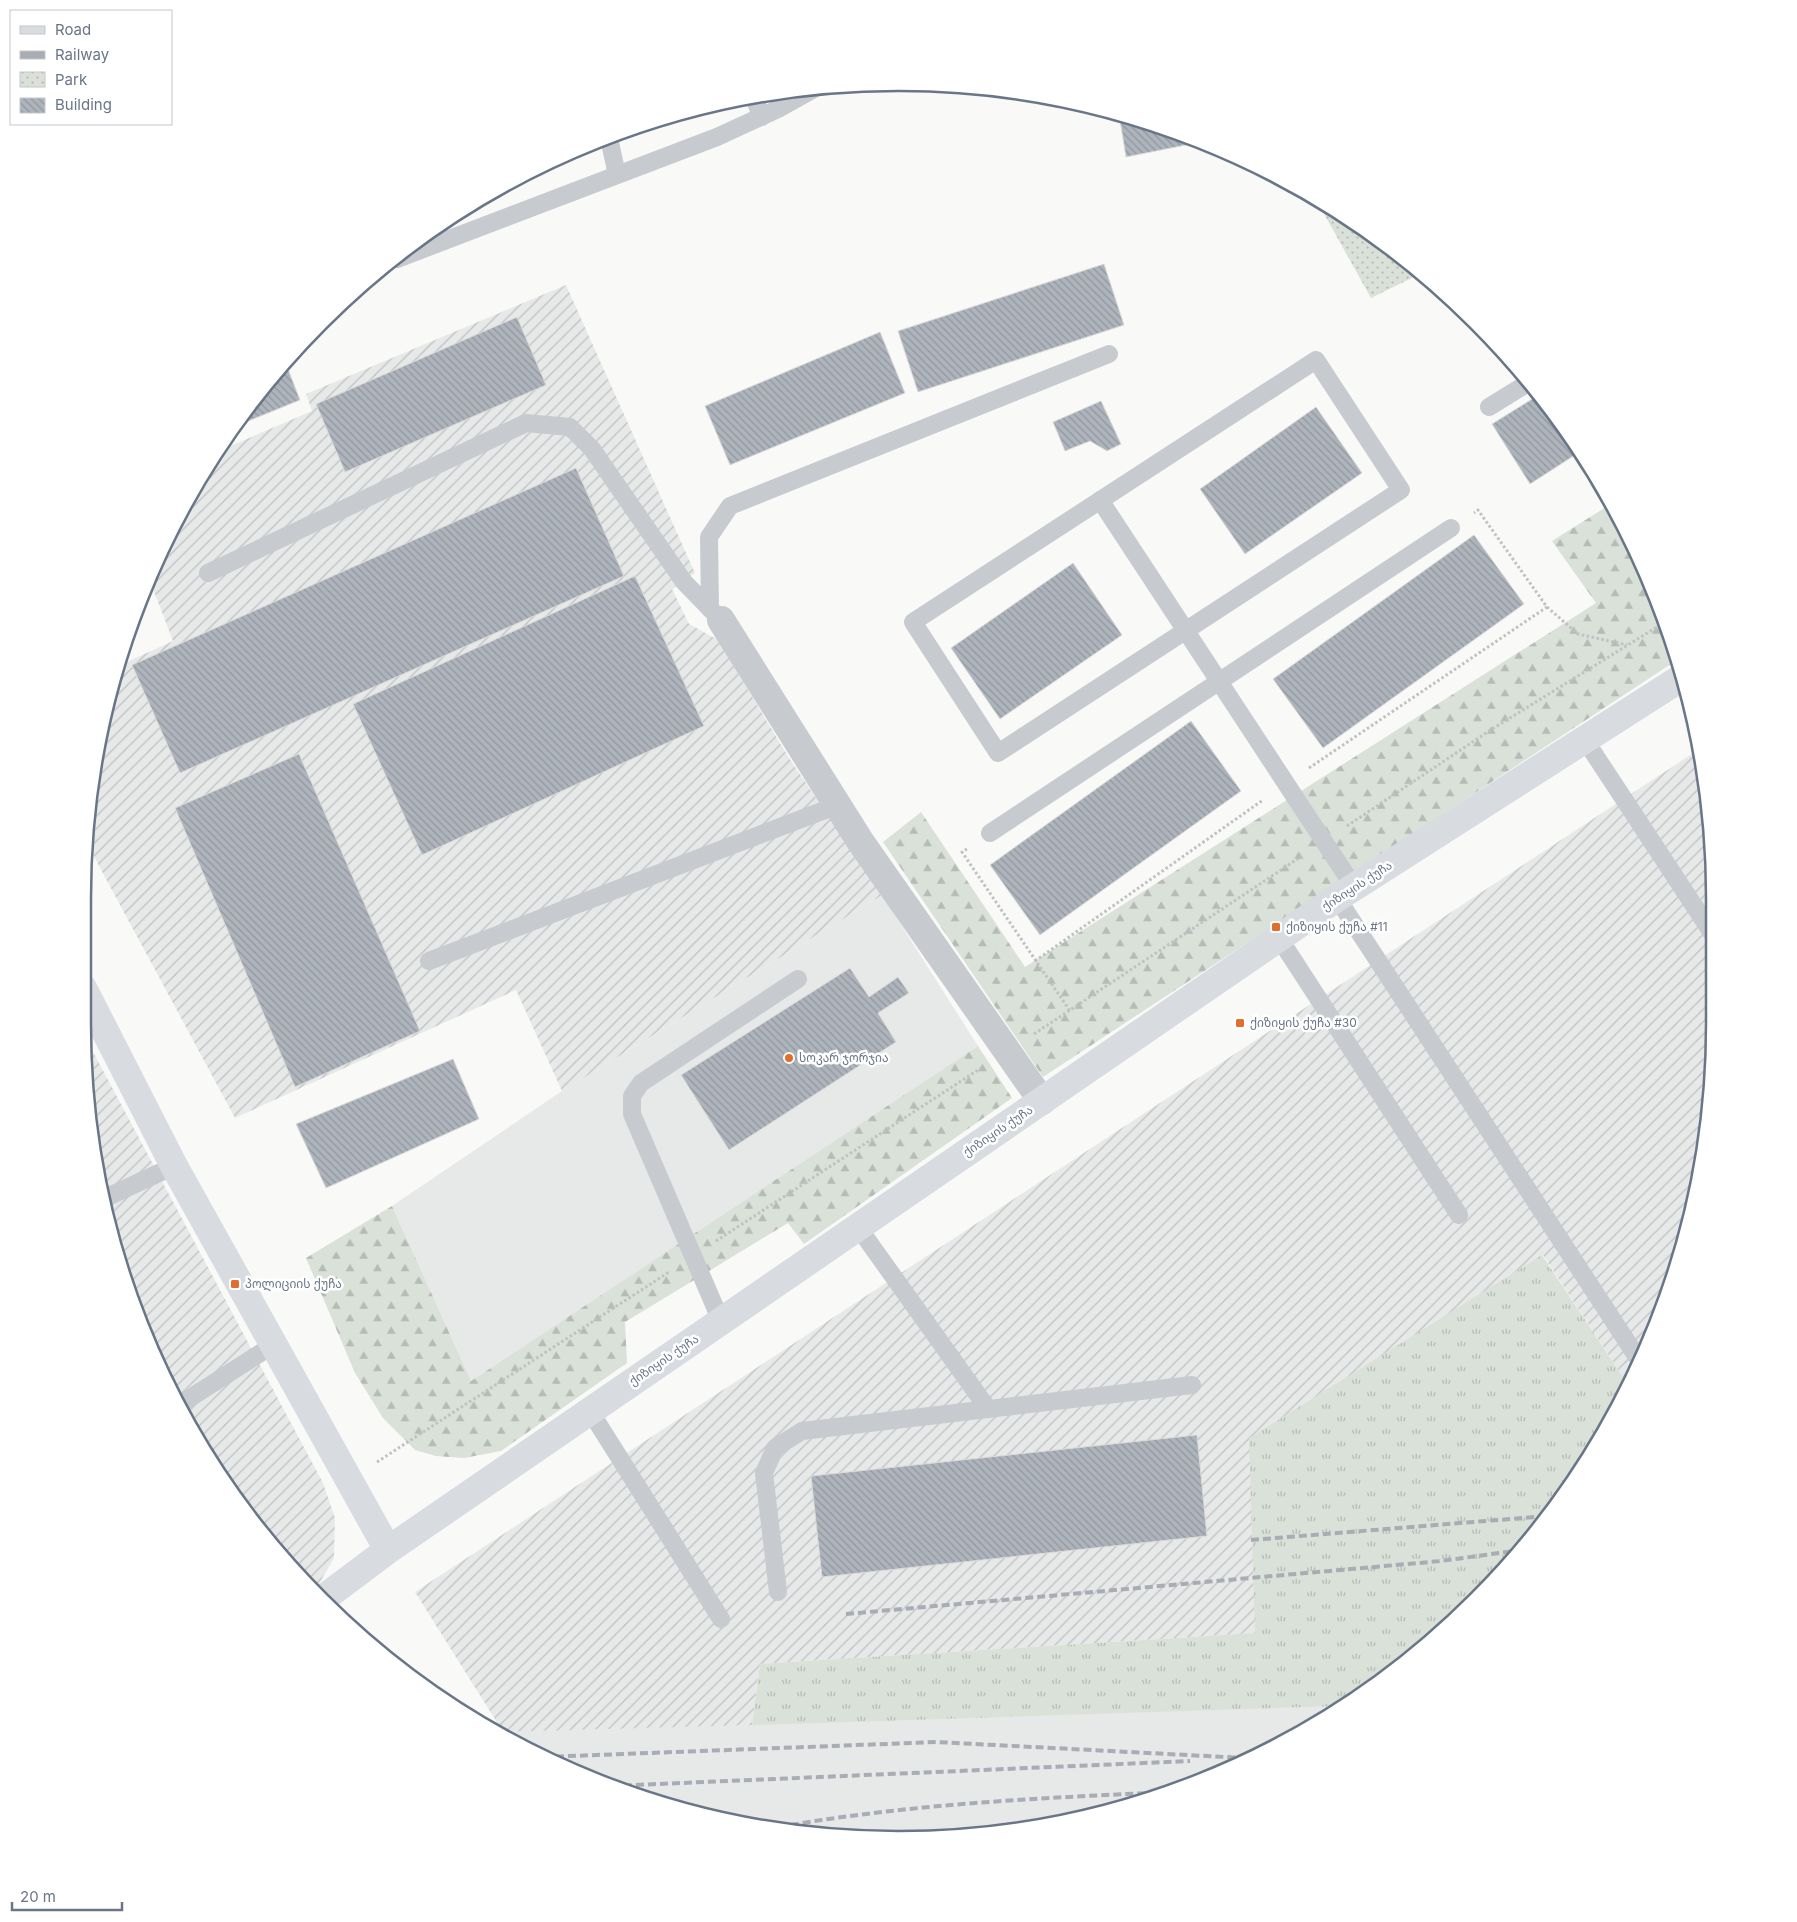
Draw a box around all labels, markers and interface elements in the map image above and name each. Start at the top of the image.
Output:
legend [10,10,172,125]
text: Road [55,20,91,39]
text: Railway [55,45,110,64]
text: Park [55,70,88,89]
text: Building [55,95,112,114]
street label: ქიზიყის ქუჩა [1319,857,1395,914]
place label: ქიზიყის ქუჩა #11 [1286,919,1388,934]
marker: ქიზიყის ქუჩა #11 [1270,921,1282,933]
place label: ქიზიყის ქუჩა #30 [1250,1015,1357,1030]
marker: ქიზიყის ქუჩა #30 [1234,1017,1246,1029]
place label: სოკარ ჯორჯია [799,1050,889,1065]
marker: სოკარ ჯორჯია [783,1052,795,1064]
street label: ქიზიყის ქუჩა [960,1102,1035,1159]
place label: პოლიციის ქუჩა [245,1276,342,1292]
marker: პოლიციის ქუჩა [229,1278,241,1290]
street label: ქიზიყის ქუჩა [626,1331,701,1388]
scale bar [12,1880,122,1912]
text: 20 m [20,1887,56,1906]

